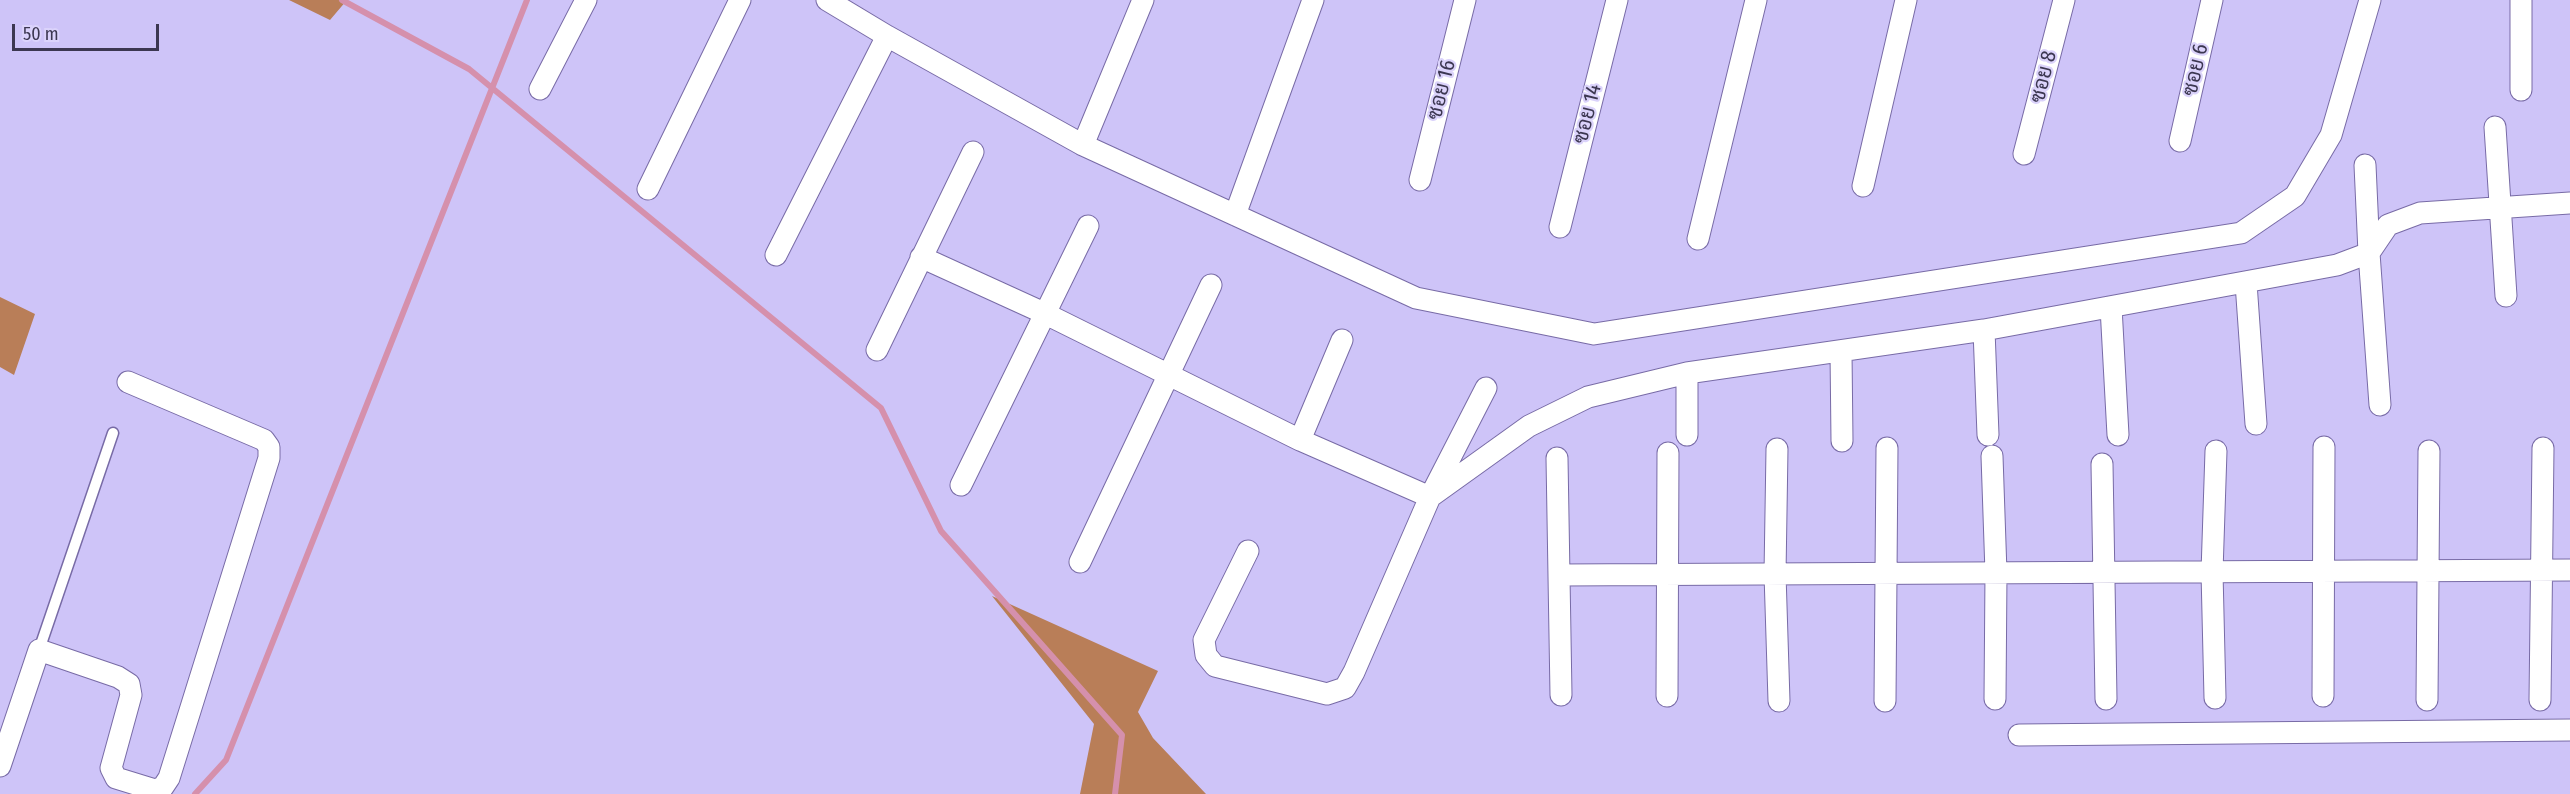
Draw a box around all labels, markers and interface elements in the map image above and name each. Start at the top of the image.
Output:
scale bar [15,12,162,50]
text: 50 m [23,23,59,45]
street label: ซอย 6 [2178,42,2214,98]
street label: ซอย 8 [2025,48,2063,106]
street label: ซอย 16 [1422,57,1462,123]
street label: ซอย 14 [1568,82,1608,146]

